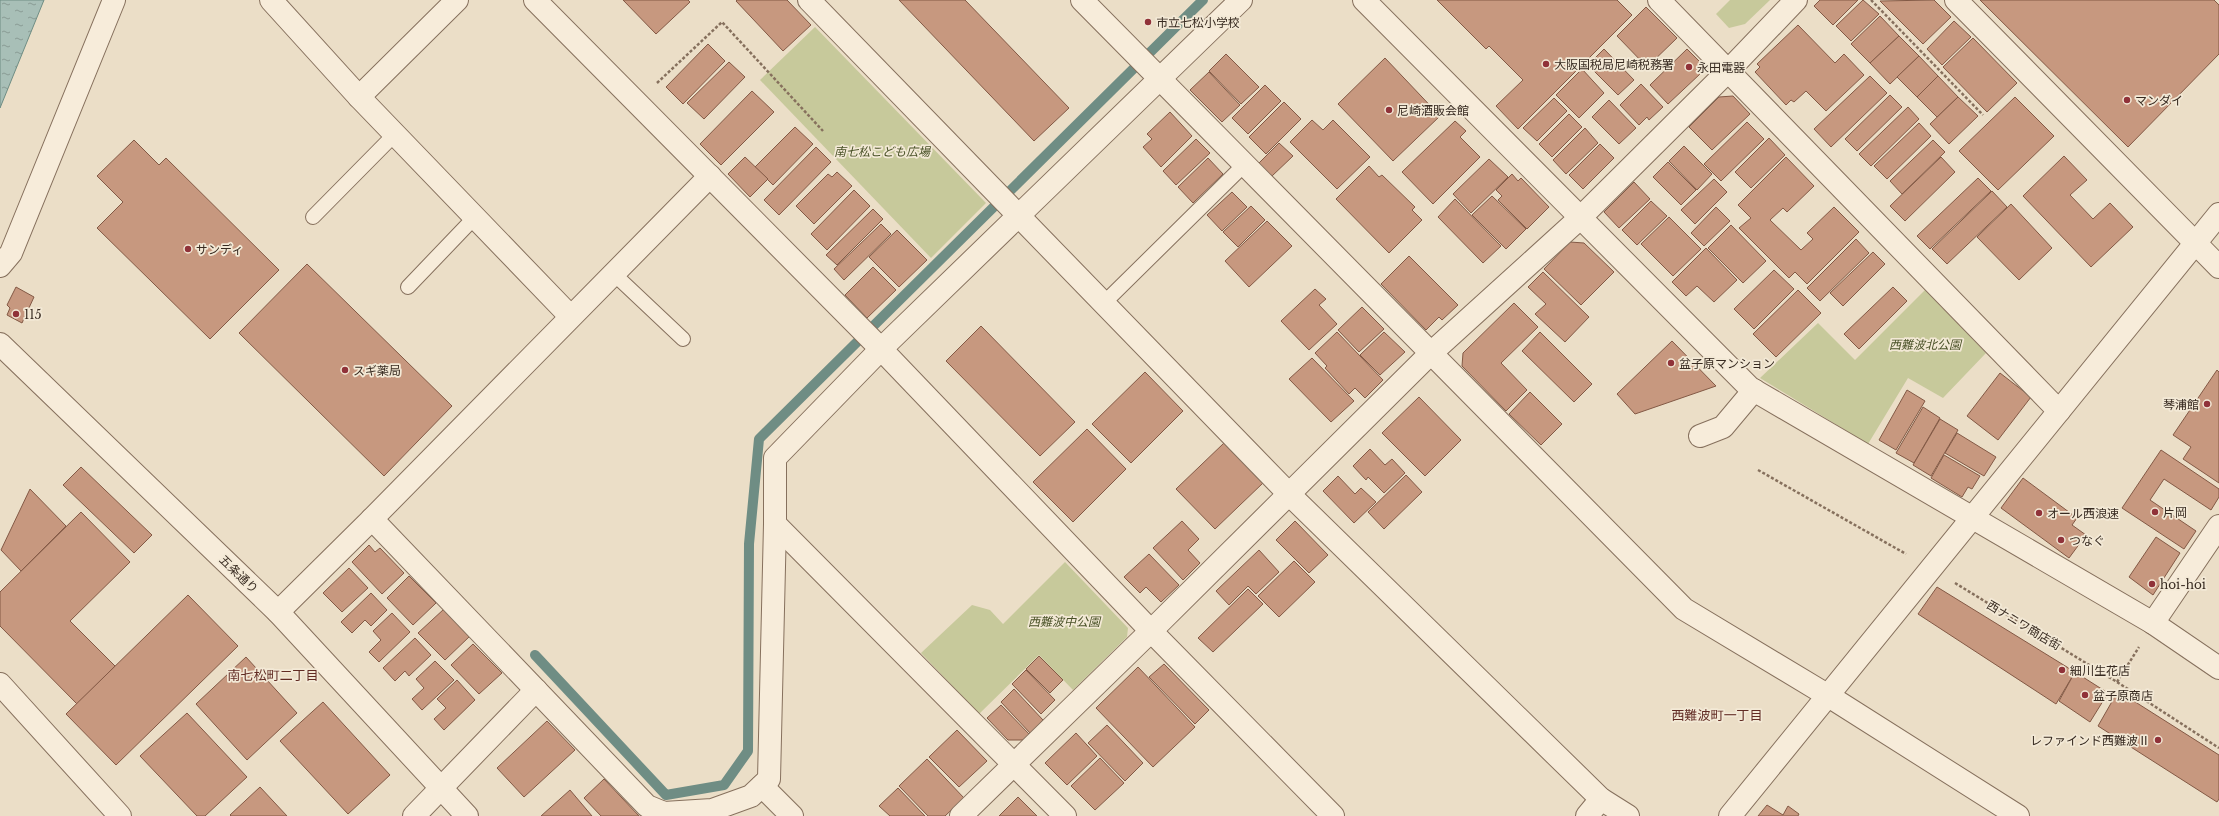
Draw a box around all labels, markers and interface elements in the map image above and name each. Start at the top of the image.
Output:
place label: 市立七松小学校 [1156,15,1240,30]
marker: 市立七松小学校 [1143,17,1153,27]
place label: 大阪国税局尼崎税務署 [1554,57,1674,72]
marker: 大阪国税局尼崎税務署 [1541,59,1551,69]
place label: 永田電器 [1697,60,1745,75]
marker: 永田電器 [1684,62,1694,72]
place label: マンダイ [2135,93,2183,108]
marker: マンダイ [2122,95,2132,105]
place label: 尼崎酒販会館 [1397,103,1469,118]
marker: 尼崎酒販会館 [1384,105,1394,115]
park label: 南七松こども広場 [834,144,932,159]
place label: サンディ [196,242,243,257]
marker: サンディ [183,244,193,254]
place label: 115 [24,307,42,322]
marker: 115 [11,309,21,319]
park label: 西難波北公園 [1889,337,1963,352]
place label: 盆子原マンション [1679,356,1775,371]
marker: 盆子原マンション [1666,358,1676,368]
place label: スギ薬局 [353,363,401,378]
marker: スギ薬局 [340,365,350,375]
place label: 琴浦館 [2163,397,2199,412]
marker: 琴浦館 [2202,399,2212,409]
place label: 片岡 [2163,505,2187,520]
place label: オール西浪速 [2047,506,2119,521]
marker: 片岡 [2150,507,2160,517]
marker: オール西浪速 [2034,508,2044,518]
place label: つなぐ [2069,533,2105,548]
marker: つなぐ [2056,535,2066,545]
street label: 五条通り [217,552,261,596]
place label: hoi-hoi [2160,577,2206,592]
marker: hoi-hoi [2147,579,2157,589]
street label: 西ナニワ商店街 [1984,597,2064,653]
park label: 西難波中公園 [1028,614,1102,629]
place label: 細川生花店 [2070,663,2130,678]
marker: 細川生花店 [2057,665,2067,675]
district label: 南七松町二丁目 [227,667,319,684]
place label: 盆子原商店 [2093,688,2153,703]
marker: 盆子原商店 [2080,690,2090,700]
district label: 西難波町一丁目 [1671,707,1763,724]
place label: レファインド西難波Ⅱ [2030,733,2150,748]
marker: レファインド西難波Ⅱ [2153,735,2163,745]

